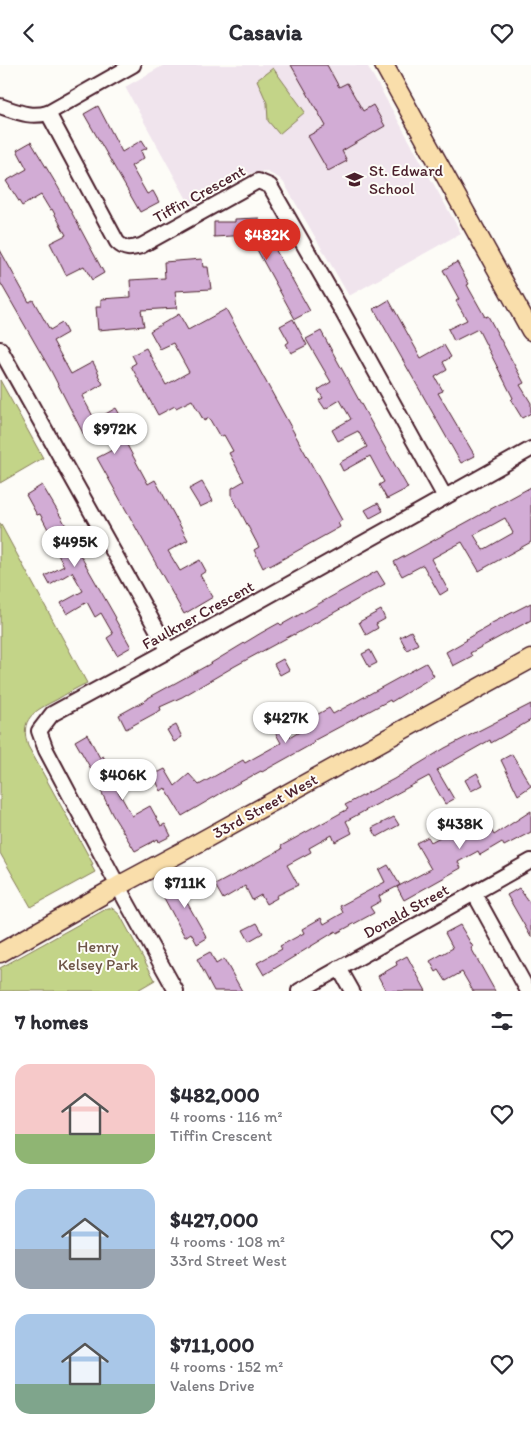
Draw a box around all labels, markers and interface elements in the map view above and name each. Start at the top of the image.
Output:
icon: back [15,19,43,47]
text: Casavia [229,19,302,46]
icon: heart [488,19,516,47]
street label: Tiffin Crescent [150,161,248,227]
place label: St. Edward School [369,161,444,198]
school or university icon: St. Edward School [345,169,365,189]
pin: $482K [232,219,302,261]
text: $482K [244,225,290,244]
pin: $972K [80,413,150,455]
text: $972K [93,419,137,438]
pin: $495K [40,525,110,568]
text: $495K [53,532,97,551]
street label: Faulkner Crescent [139,576,257,654]
pin: $427K [251,701,321,744]
text: $427K [264,708,308,727]
pin: $406K [88,759,158,801]
text: $406K [100,765,146,784]
street label: 33rd Street West [209,769,321,843]
pin: $438K [425,807,495,850]
text: $438K [437,814,483,833]
pin: $711K [150,867,220,909]
text: $711K [164,873,206,892]
street label: Donald Street [360,880,452,942]
park label: Henry Kelsey Park [58,937,138,974]
icon: filters [488,1007,516,1035]
text: 7 homes [15,1009,89,1034]
text: $482,000 [170,1082,260,1107]
icon: home [55,1084,115,1144]
icon: heart [488,1100,516,1128]
text: 4 rooms · 116 m² [170,1107,282,1126]
text: Tiffin Crescent [170,1126,272,1145]
text: $427,000 [170,1207,259,1232]
icon: home [55,1209,115,1269]
icon: heart [488,1225,516,1253]
text: 4 rooms · 108 m² [170,1232,285,1251]
text: 33rd Street West [170,1251,287,1270]
text: $711,000 [170,1332,254,1357]
icon: home [55,1334,115,1394]
icon: heart [488,1350,516,1378]
text: 4 rooms · 152 m² [170,1357,283,1376]
text: Valens Drive [170,1376,255,1395]

